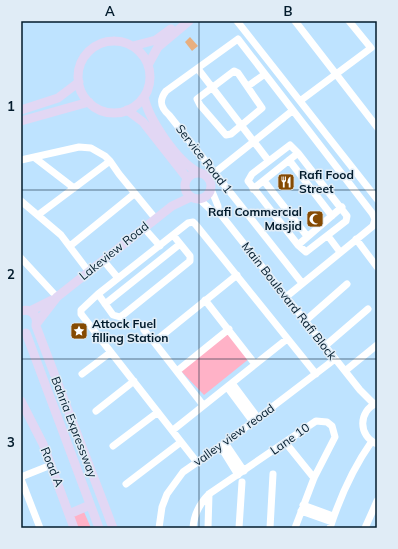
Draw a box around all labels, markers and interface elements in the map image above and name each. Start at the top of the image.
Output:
text: A [105,3,115,19]
text: B [284,3,293,19]
text: 1 [7,98,15,114]
street label: Service Road 1 [173,121,236,196]
place label: Rafi Food Street [299,167,354,196]
restaurant icon: Rafi Food Street [276,172,296,192]
place label: Rafi Commercial Masjid [208,204,302,233]
mosque icon: Rafi Commercial Masjid [305,209,325,229]
street label: Lakeview Road [76,218,151,283]
street label: Main Boulevard Rafi Block [239,239,341,363]
text: 2 [7,266,15,282]
place label: Attock Fuel filling Station [92,316,169,345]
place icon: Attock Fuel filling Station [69,321,89,341]
street label: Bahria Expressway [48,374,101,480]
street label: valley view reoad [190,400,277,469]
street label: Lane 10 [267,420,312,458]
text: 3 [7,434,15,450]
street label: Road A [38,445,67,489]

